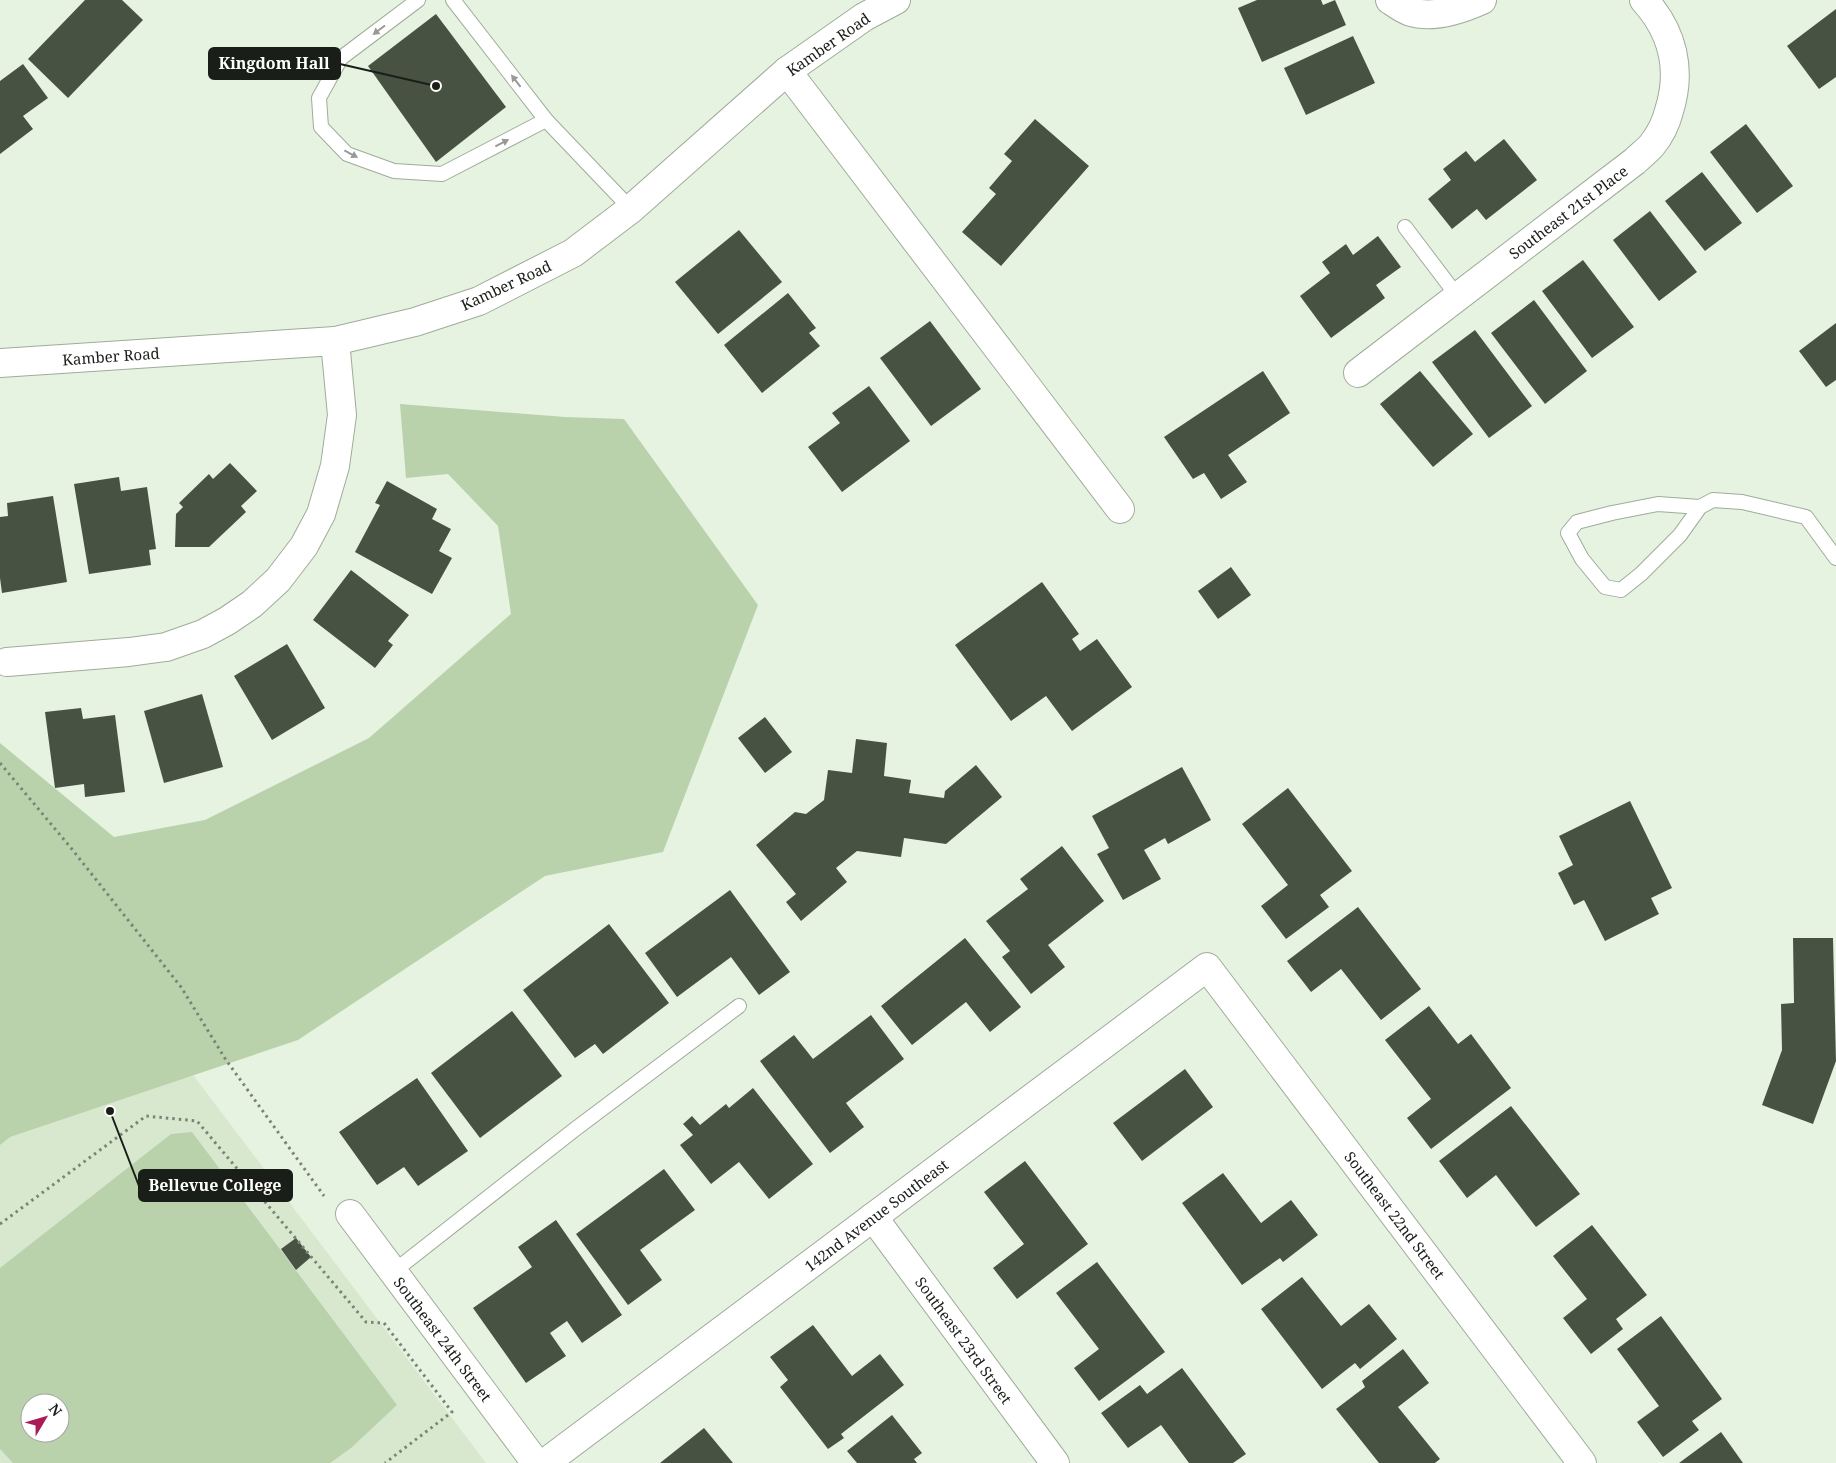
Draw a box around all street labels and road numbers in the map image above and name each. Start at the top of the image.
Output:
street label: Kamber Road [782,8,874,80]
street label: Southeast 21st Place [1505,161,1631,263]
street label: Kamber Road [458,255,554,315]
street label: Kamber Road [62,343,160,369]
street label: Southeast 22nd Street [1340,1147,1450,1283]
street label: 142nd Avenue Southeast [800,1154,952,1276]
street label: Southeast 23rd Street [911,1272,1017,1408]
street label: Southeast 24th Street [390,1273,496,1405]

